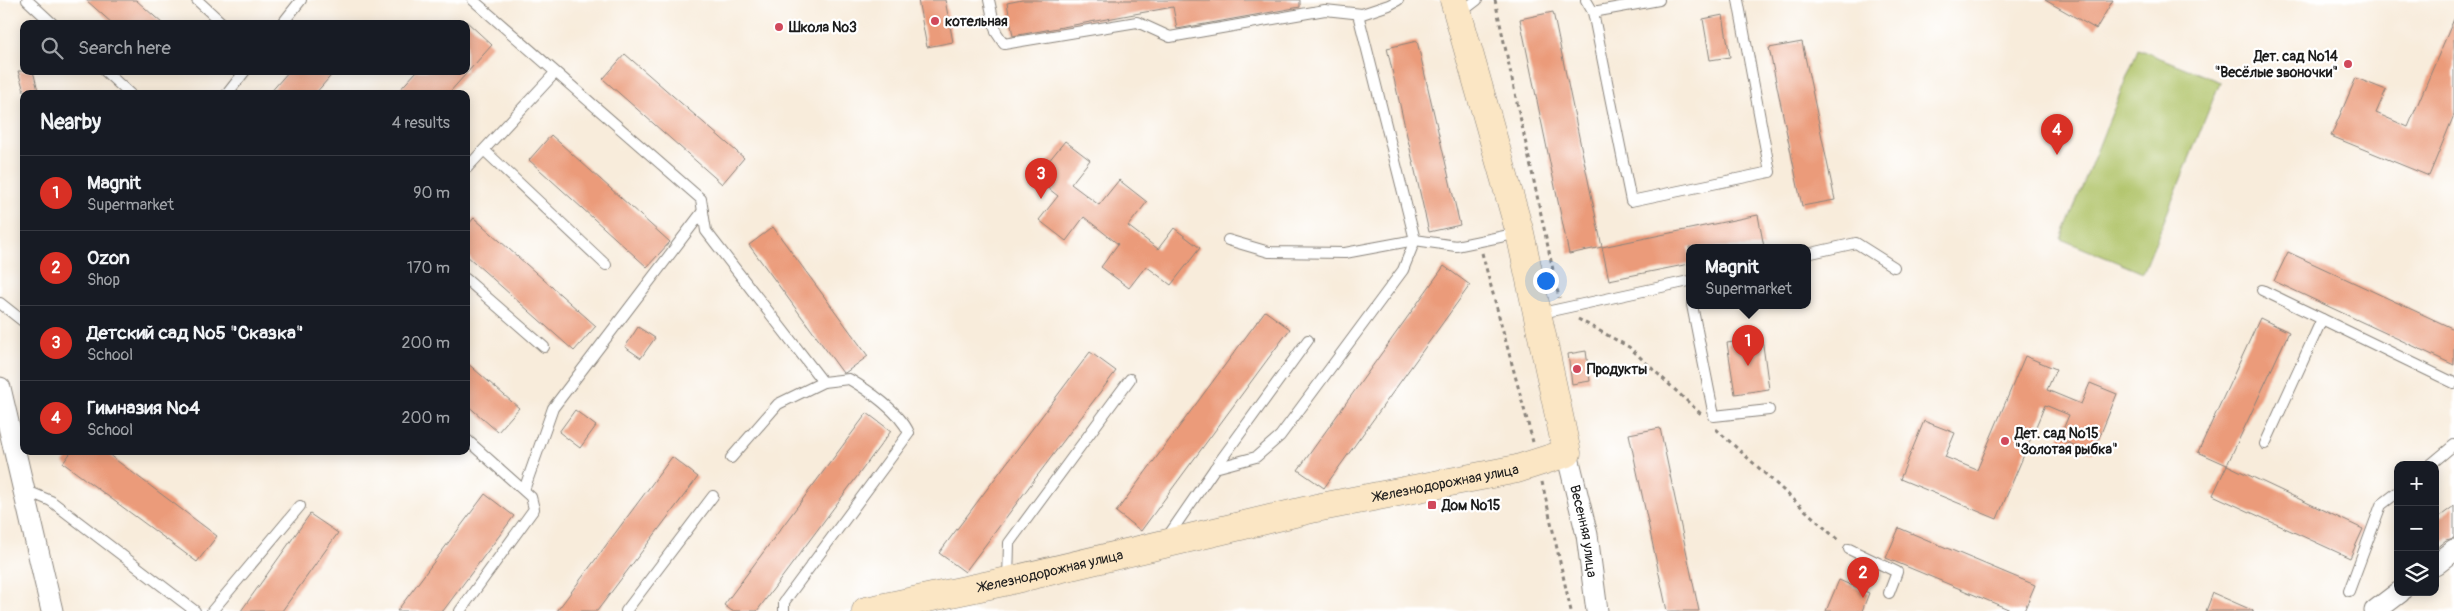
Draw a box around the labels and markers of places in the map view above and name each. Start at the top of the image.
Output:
place label: котельная [945,13,1008,30]
marker: котельная [929,15,941,27]
place label: Школа №3 [788,19,857,36]
marker: Школа №3 [773,21,785,33]
place label: Дет. сад №14 "Весёлые звоночки" [2215,48,2339,81]
marker: Дет. сад №14 "Весёлые звоночки" [2342,58,2354,70]
pin: 4 [2041,114,2073,155]
pin: 3 [1025,158,1057,199]
pin: 1 [1732,325,1764,366]
place label: Продукты [1587,361,1647,378]
marker: Продукты [1571,363,1583,375]
place label: Дет. сад №15 "Золотая рыбка" [2014,425,2118,458]
marker: Дет. сад №15 "Золотая рыбка" [1999,435,2011,447]
place label: Дом №15 [1441,497,1501,514]
marker: Дом №15 [1426,499,1438,511]
pin: 2 [1847,557,1879,598]

